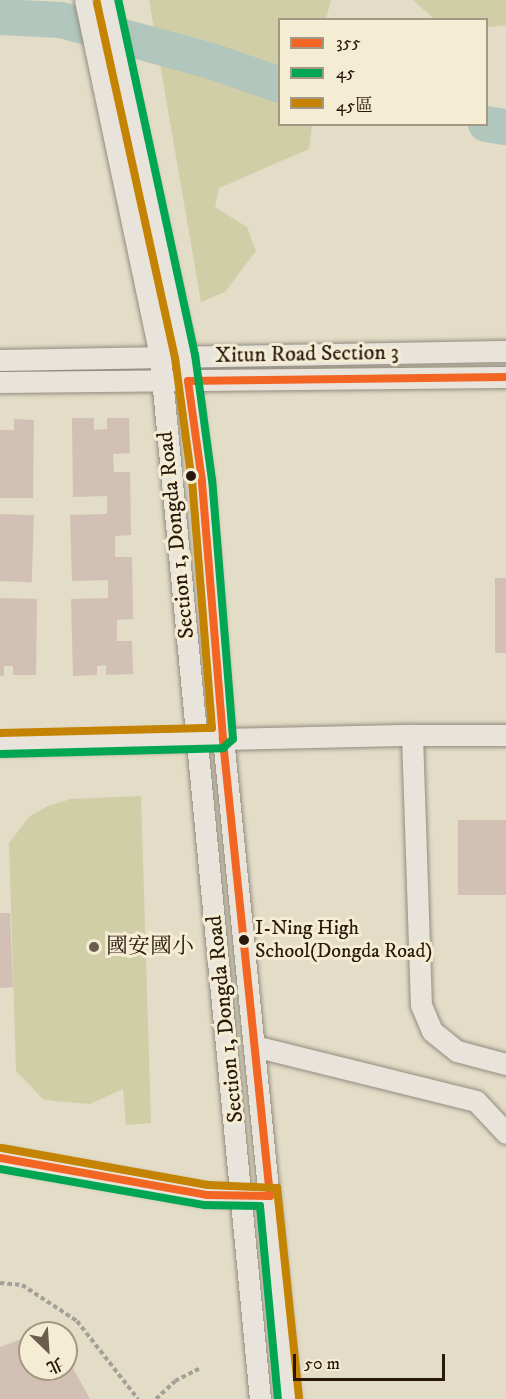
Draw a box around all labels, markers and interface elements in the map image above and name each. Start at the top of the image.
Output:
legend [278,18,488,126]
text: 355 [336,32,361,54]
text: 45 [336,62,355,84]
text: 45區 [336,95,373,117]
street label: Xitun Road Section 3 [215,339,399,369]
street label: Section 1, Dongda Road [152,430,200,640]
unlabelled marker [185,470,197,482]
street label: Section 1, Dongda Road [201,914,249,1124]
place label: I-Ning High School(Dongda Road) [255,916,432,963]
place label: 國安國小 [106,934,194,960]
marker: I-Ning High School(Dongda Road) [238,934,250,946]
marker: 國安國小 [87,940,101,954]
north arrow [18,1321,78,1381]
scale bar [296,1342,448,1380]
text: 北 [43,1353,66,1378]
text: 50 m [304,1353,340,1375]

